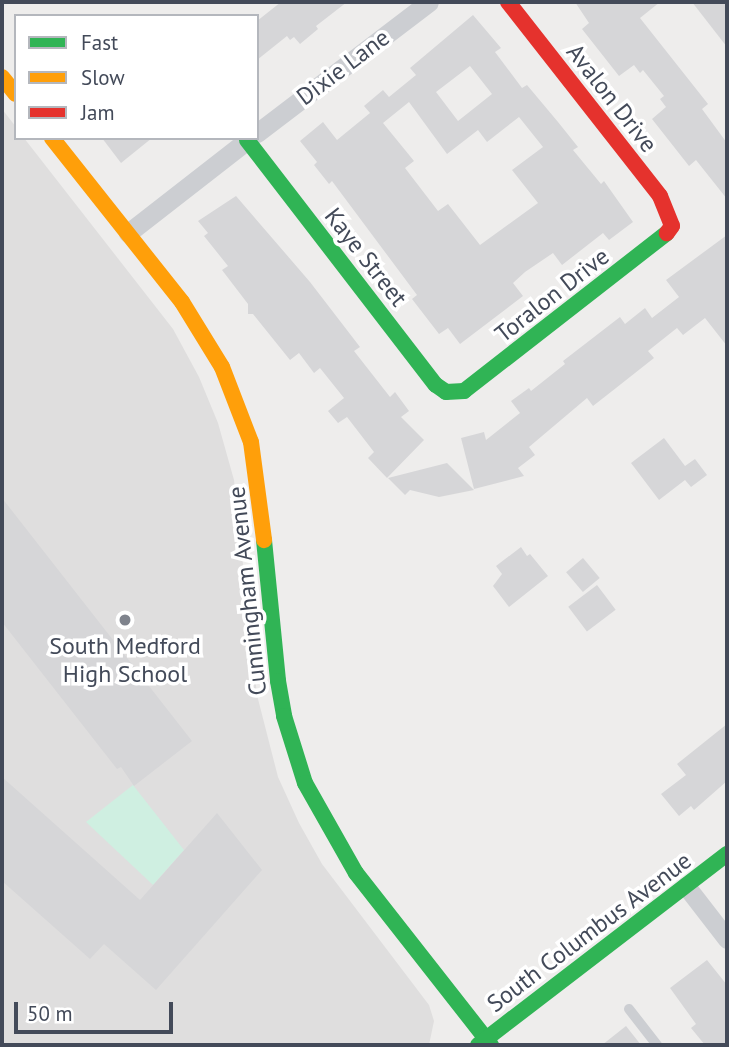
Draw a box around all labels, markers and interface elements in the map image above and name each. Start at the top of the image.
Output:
legend [14,14,259,140]
street label: Dixie Lane [291,23,395,111]
text: Fast [81,29,118,56]
street label: Avalon Drive [561,38,663,158]
text: Slow [81,64,125,91]
text: Jam [81,99,115,126]
street label: Kaye Street [319,202,413,312]
street label: Toralon Drive [489,242,615,348]
street label: Cunningham Avenue [222,485,272,697]
marker: South Medford High School [117,612,133,628]
place label: South Medford High School [49,632,201,688]
street label: South Columbus Avenue [481,846,697,1018]
scale bar [18,988,177,1032]
text: 50 m [27,1000,73,1027]

